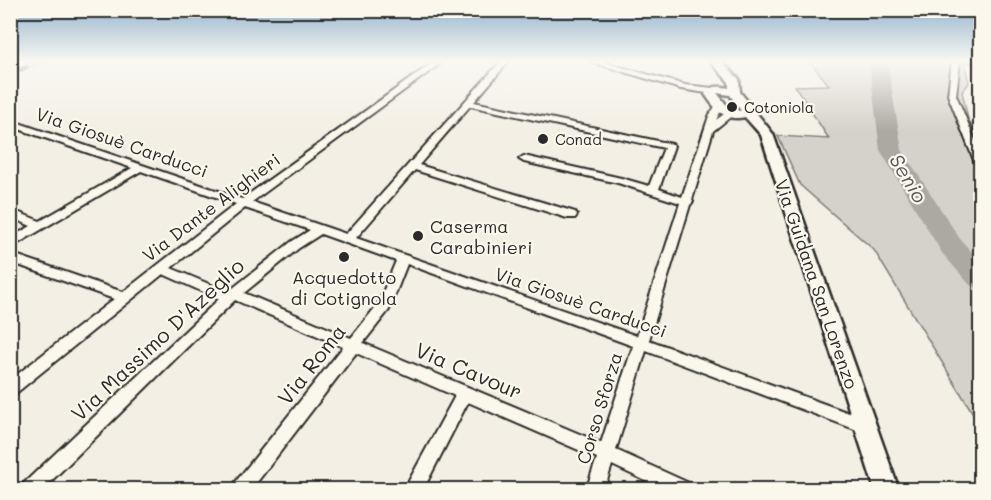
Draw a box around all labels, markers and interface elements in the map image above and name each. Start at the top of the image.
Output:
place label: Cotoniola [744,97,814,117]
marker: Cotoniola [725,100,739,114]
street label: Via Giosuè Carducci [33,101,211,183]
place label: Conad [555,129,602,149]
marker: Conad [536,132,550,146]
street label: Via Dante Alighieri [137,147,285,267]
water label: Senio [884,149,934,207]
street label: Via Guidana San Lorenzo [770,176,864,392]
place label: Caserma Carabinieri [430,214,532,259]
marker: Caserma Carabinieri [411,229,425,243]
marker: Acquedotto di Cotignola [337,250,351,264]
street label: Via Massimo D'Azeglio [65,252,249,426]
street label: Via Giosuè Carducci [492,261,670,343]
place label: Acquedotto di Cotignola [291,265,397,310]
street label: Via Roma [271,318,351,410]
street label: Via Cavour [412,335,526,405]
street label: Corso Sforza [571,349,627,467]

